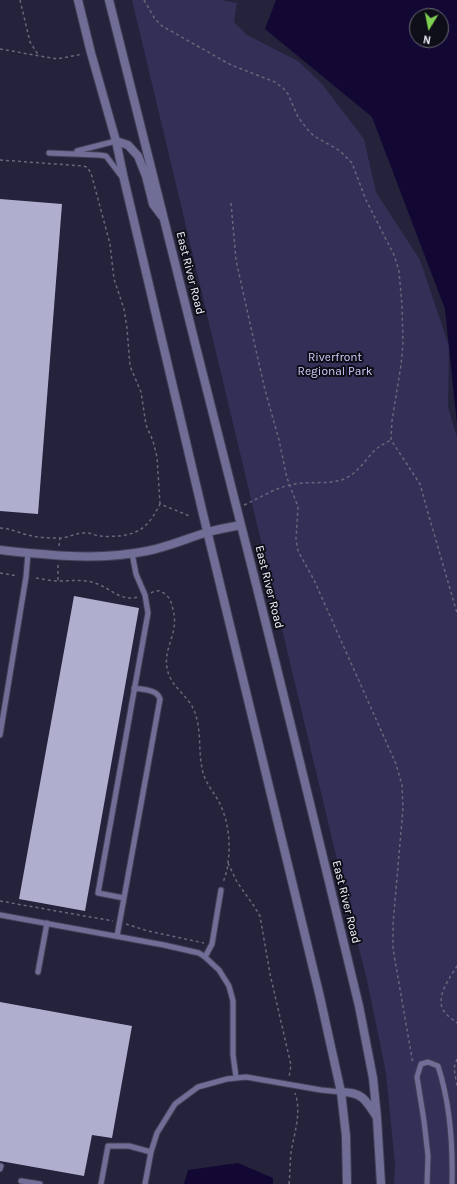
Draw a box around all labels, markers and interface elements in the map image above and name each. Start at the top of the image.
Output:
north arrow [409,8,449,48]
text: N [422,32,432,46]
street label: East River Road [173,230,207,316]
park label: Riverfront Regional Park [298,351,372,379]
street label: East River Road [252,544,286,630]
street label: East River Road [329,859,363,945]

